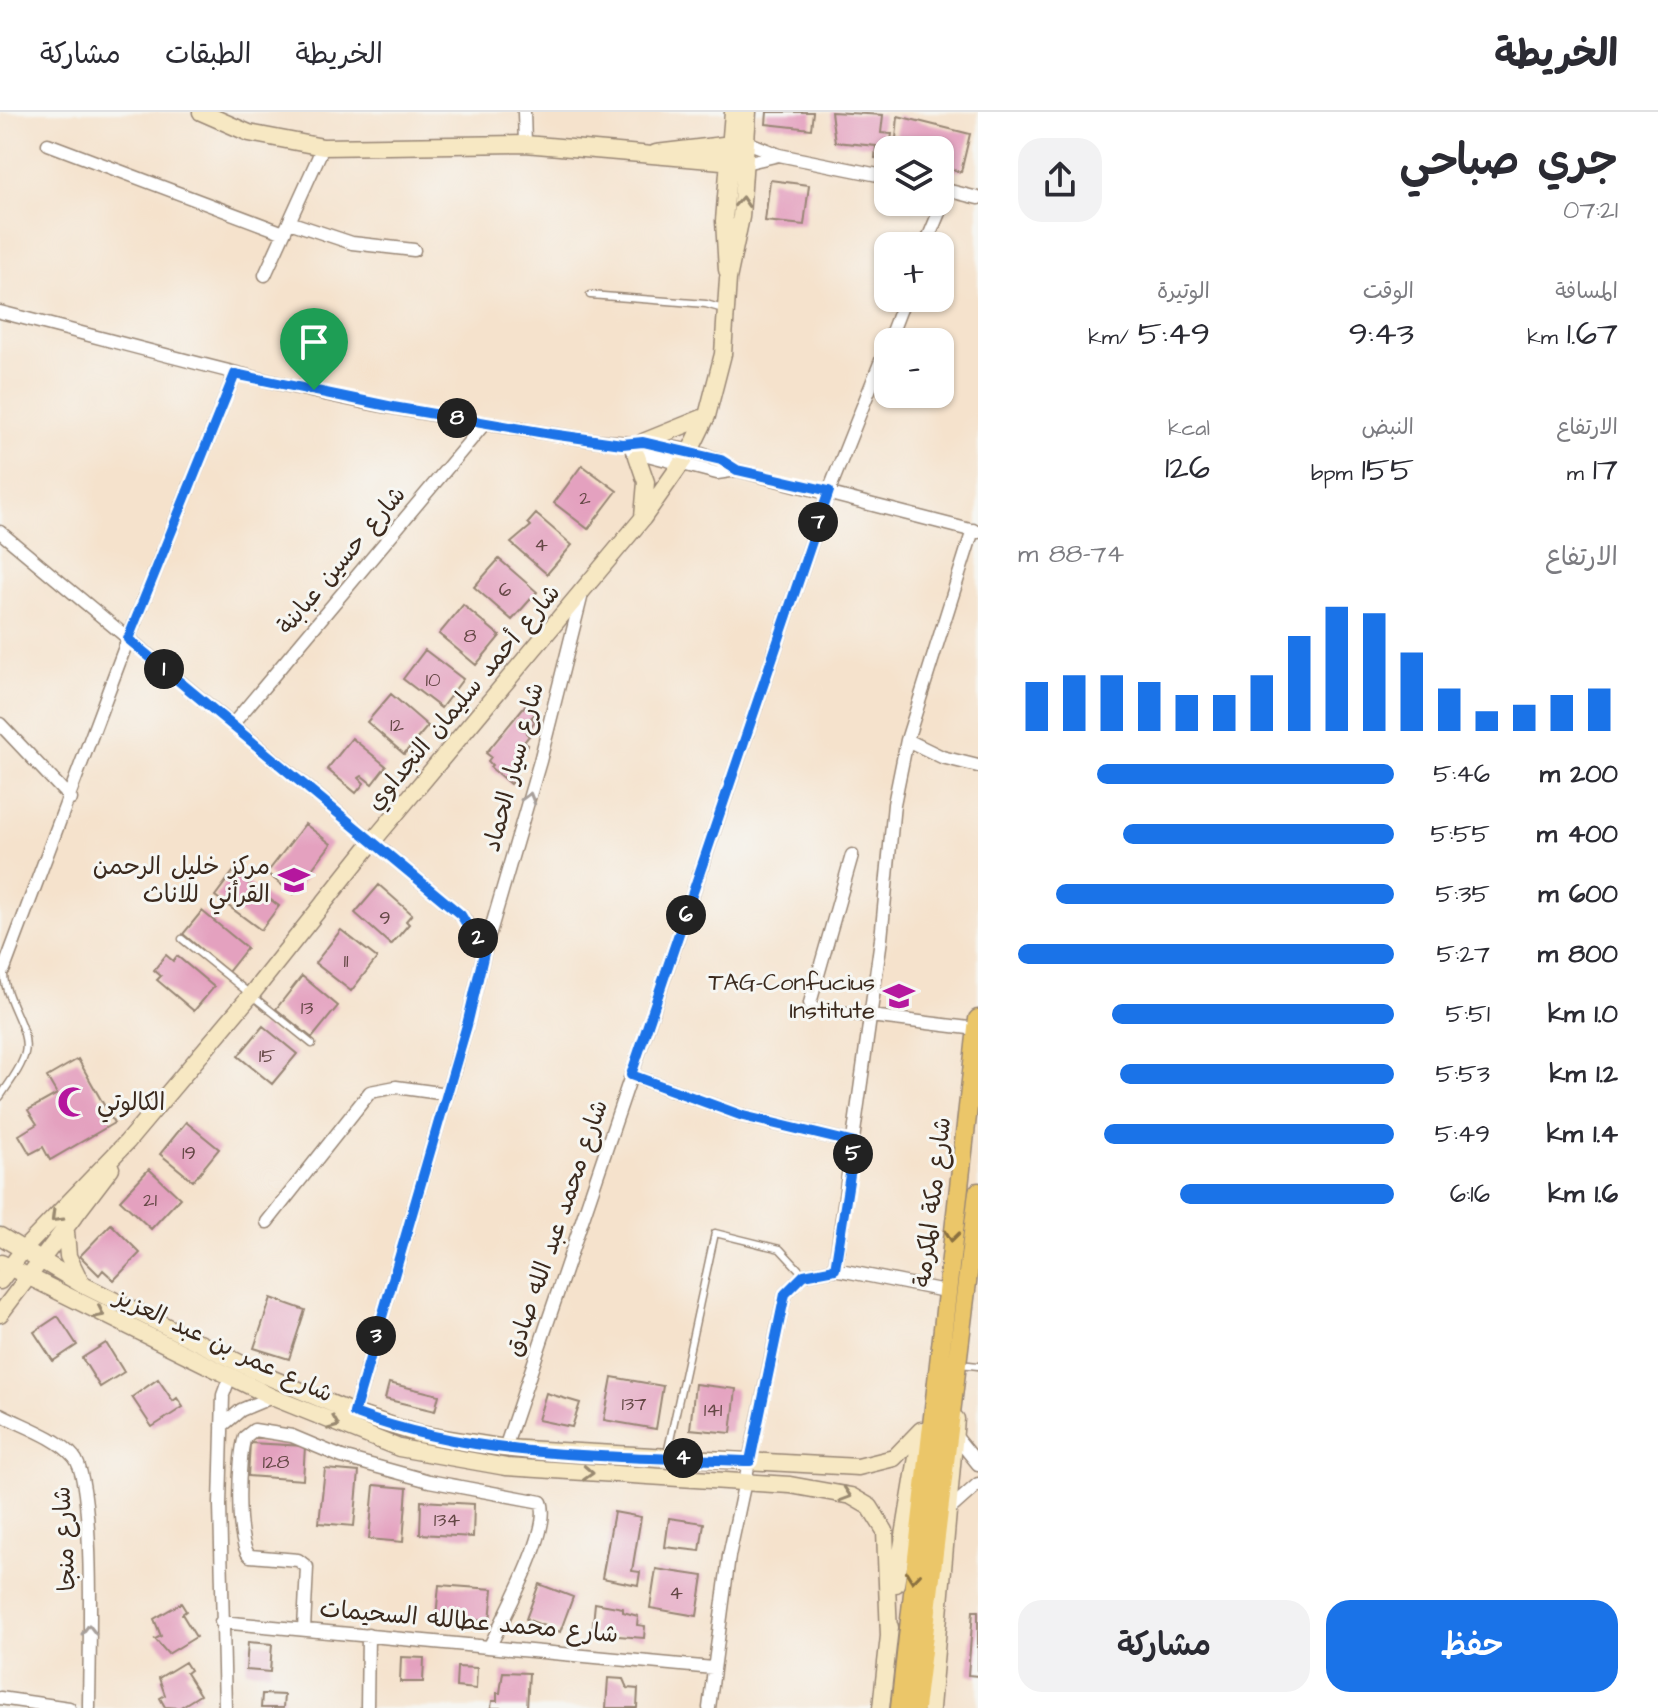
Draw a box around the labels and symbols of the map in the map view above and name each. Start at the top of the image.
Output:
one-way arrow [733,195,750,208]
pin [280,308,348,390]
pin: 8 [437,398,477,438]
street label: شارع حسين عبابنة [270,479,414,642]
house number: 2 [579,484,591,512]
pin: 7 [798,502,838,542]
house number: 4 [534,531,548,559]
house number: 6 [499,576,512,604]
street label: شارع أحمد سليمان النجداوي [359,577,569,818]
house number: 8 [464,622,477,650]
pin: 1 [144,649,184,689]
house number: 10 [425,666,441,694]
street label: شارع سيار الحماد [475,679,553,856]
house number: 12 [390,711,405,739]
one-way arrow [520,791,536,805]
place label: مركز خليل الرحمن القرأني للاناث [93,850,270,915]
school or university icon: مركز خليل الرحمن القرأني للاناث [277,863,311,897]
pin: 6 [666,895,706,935]
house number: 9 [379,904,391,932]
pin: 2 [458,918,498,958]
house number: 11 [343,947,349,975]
place label: TAG-Confucius Institute [709,966,875,1028]
school or university icon: TAG-Confucius Institute [882,979,916,1013]
house number: 13 [301,994,313,1022]
house number: 15 [259,1042,275,1070]
mosque icon: الكالوتي [56,1085,90,1119]
place label: الكالوتي [97,1086,165,1123]
street label: شارع محمد عبد الله صادق [497,1095,617,1361]
street label: شارع مكة المكرمة [906,1115,960,1289]
pin: 5 [833,1134,873,1174]
house number: 19 [182,1139,196,1167]
house number: 21 [143,1186,157,1214]
one-way arrow [50,1208,65,1222]
one-way arrow [944,1229,961,1243]
street label: شارع عمر بن عبد العزيز [107,1280,338,1411]
one-way arrow [91,1303,106,1319]
pin: 3 [356,1316,396,1356]
house number: 137 [621,1390,647,1418]
house number: 141 [704,1396,723,1424]
one-way arrow [326,1414,340,1431]
pin: 4 [663,1438,703,1478]
house number: 128 [263,1448,290,1476]
one-way arrow [582,1464,595,1481]
street label: شارع منجا [45,1486,85,1592]
one-way arrow [839,1486,853,1502]
house number: 134 [434,1506,461,1534]
one-way arrow [905,1571,922,1584]
house number: 4 [669,1579,683,1607]
street label: شارع محمد عطالله السحيمات [318,1592,620,1652]
one-way arrow [80,1623,98,1636]

